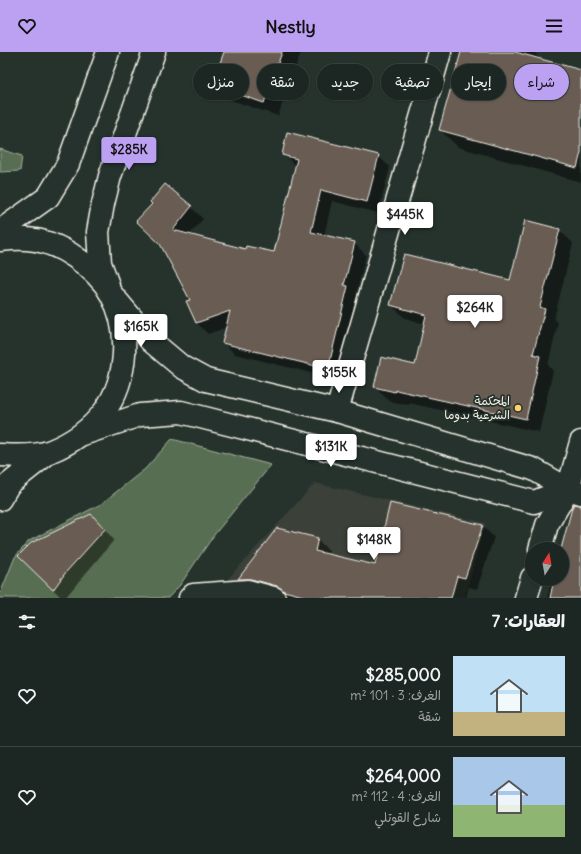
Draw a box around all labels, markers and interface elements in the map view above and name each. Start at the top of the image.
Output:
icon: heart [16,15,38,37]
text: Nestly [265,15,316,38]
icon: menu [543,15,565,37]
chip: منزل [193,64,249,100]
chip: شقة [257,64,309,100]
chip: جديد [317,64,373,100]
chip: تصفية [381,64,443,100]
chip: إيجار [451,64,506,100]
chip: شراء [514,64,569,100]
pin: $285K [101,137,157,171]
text: $285K [110,141,148,158]
pin: $445K [377,202,433,236]
text: $445K [386,206,424,223]
pin: $264K [447,295,503,329]
text: $264K [456,299,494,316]
pin: $165K [113,314,169,348]
text: $165K [123,318,159,335]
pin: $155K [311,360,367,394]
text: $155K [321,364,357,381]
place label: المحكمة الشرعية بدوما [444,393,510,423]
marker: المحكمة الشرعية بدوما [513,403,523,413]
pin: $131K [303,434,359,468]
text: $131K [315,438,347,455]
pin: $148K [346,527,402,561]
text: $148K [356,531,392,548]
north arrow [525,542,569,586]
map controls [525,542,569,586]
text: العقارات: 7 [492,610,565,632]
icon: filters [16,611,38,633]
text: $285,000 [366,664,441,686]
icon: home [485,672,533,720]
icon: heart [16,685,38,707]
text: الغرف: 3 · 101 m² [350,687,441,704]
text: شقة [418,708,441,725]
text: $264,000 [366,765,441,787]
icon: home [485,773,533,821]
icon: heart [16,786,38,808]
text: الغرف: 4 · 112 m² [352,788,441,805]
text: شارع القوتلي [375,809,441,826]

